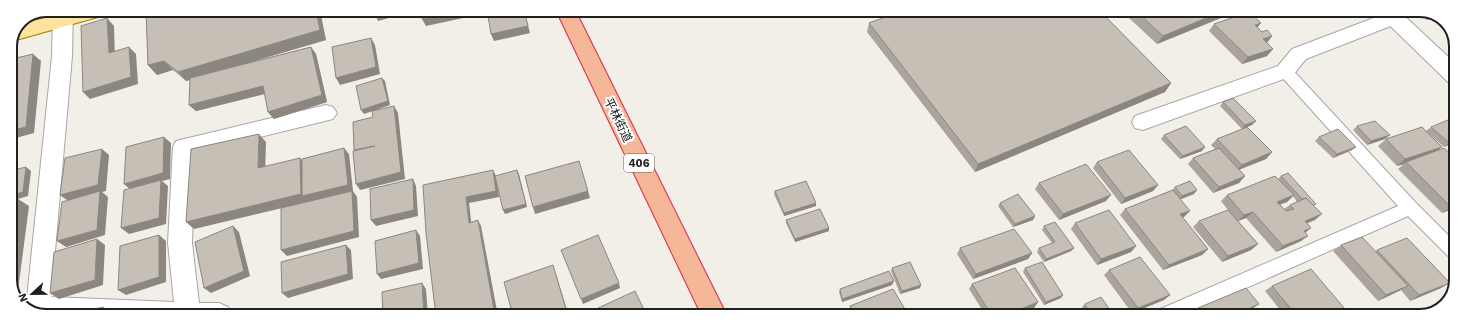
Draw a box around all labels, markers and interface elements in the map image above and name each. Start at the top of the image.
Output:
street label: 平林街道 [601,95,635,145]
road number: 406 [624,154,654,172]
north arrow [12,274,52,314]
text: N [16,291,31,304]

